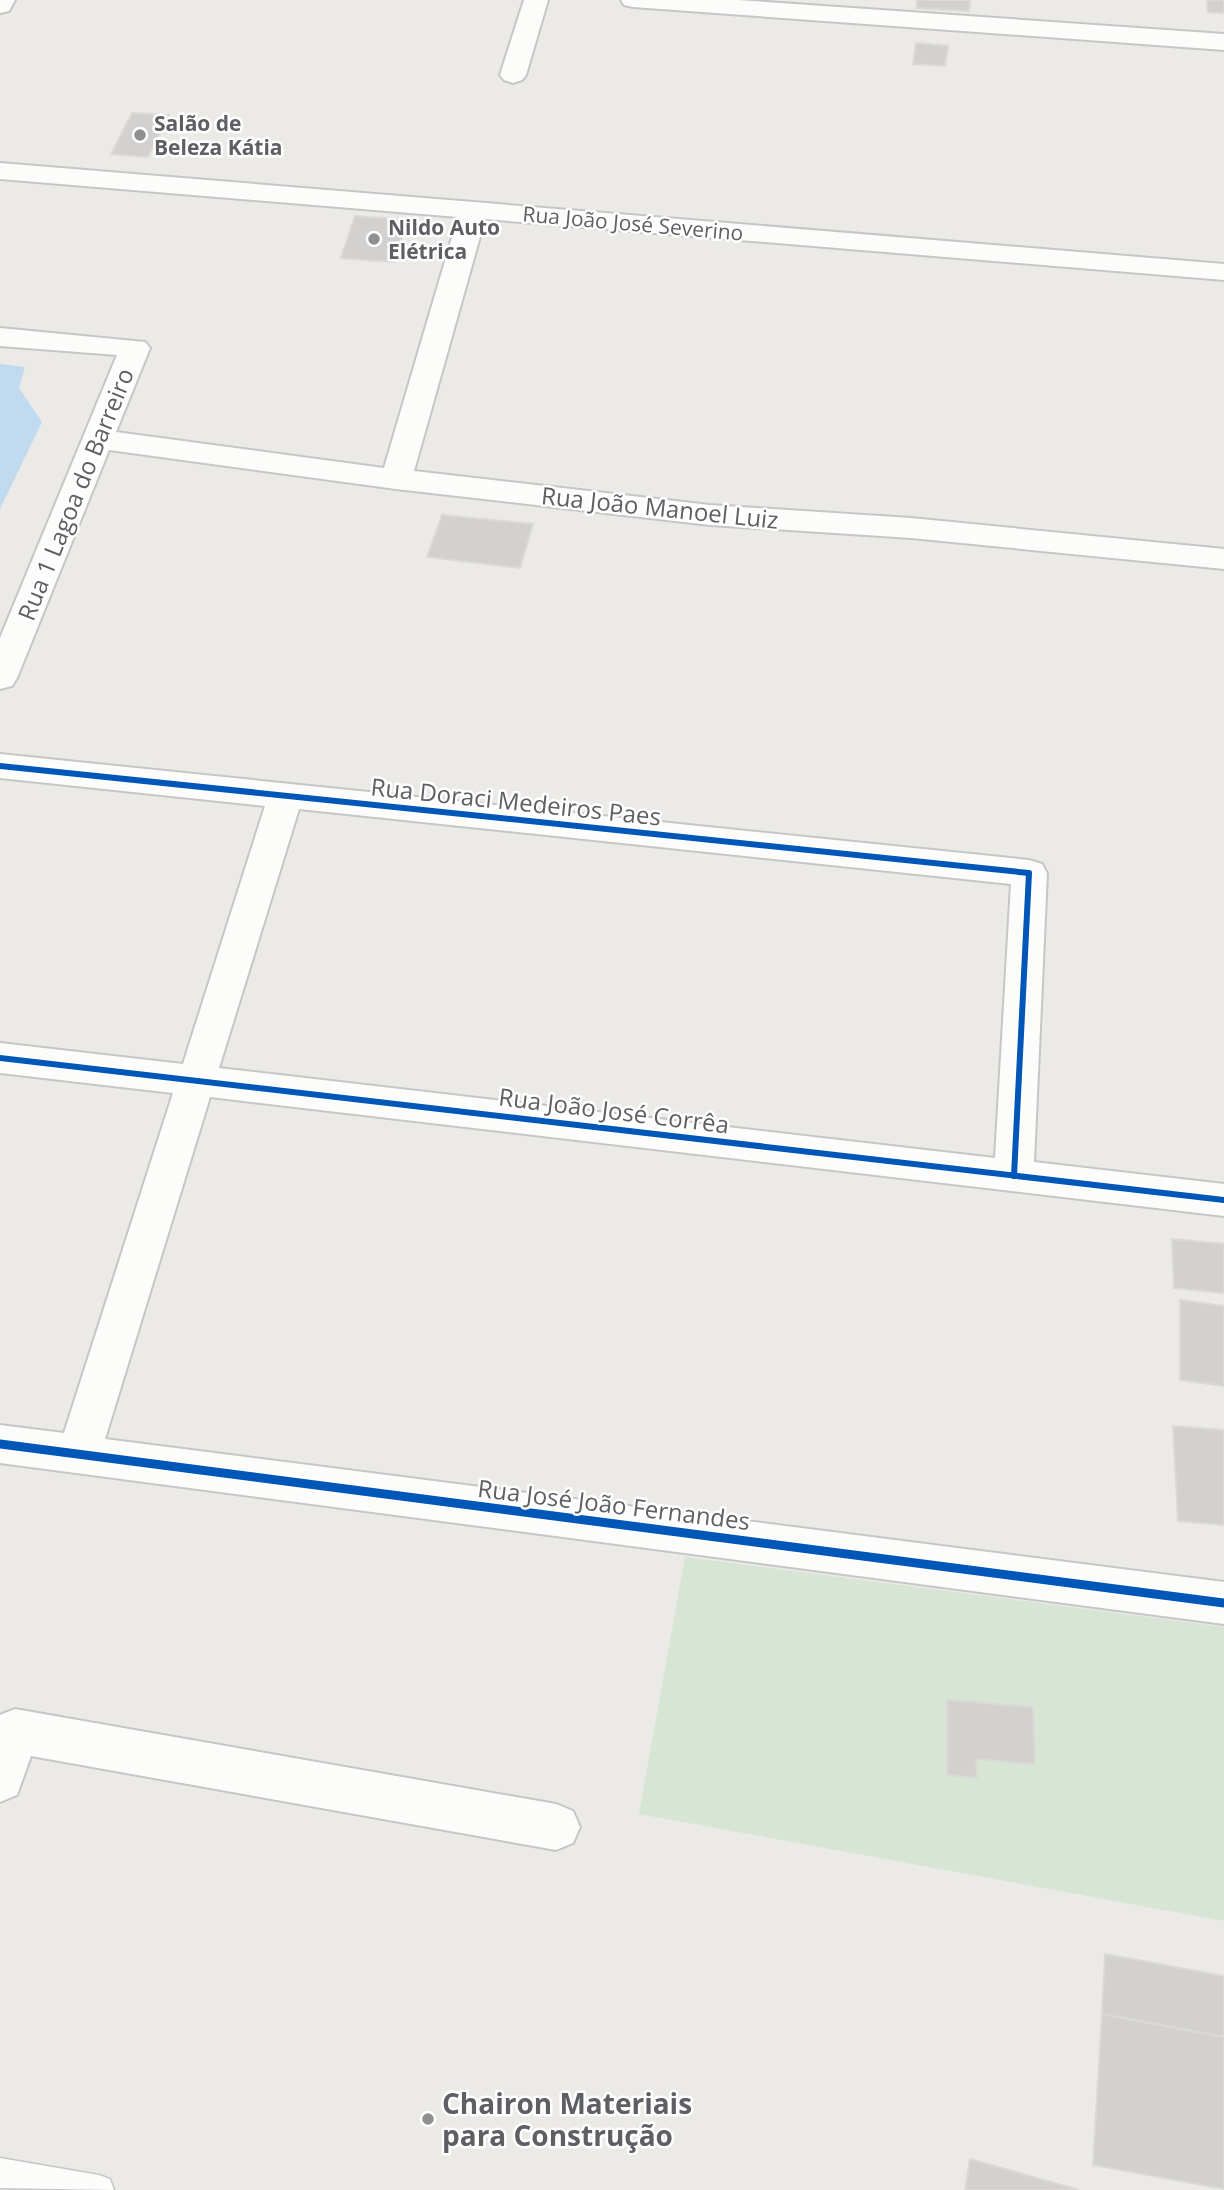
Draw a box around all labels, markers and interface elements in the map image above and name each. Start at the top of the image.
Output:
place label: Salão de Beleza Kátia [154,109,283,161]
marker: Salão de Beleza Kátia [132,127,148,143]
street label: Rua João José Severino [521,199,745,247]
place label: Nildo Auto Elétrica [388,213,500,265]
marker: Nildo Auto Elétrica [366,231,382,247]
street label: Rua 1 Lagoa do Barreiro [9,363,141,625]
street label: Rua João Manoel Luiz [540,478,780,536]
street label: Rua Doraci Medeiros Paes [369,769,663,833]
street label: Rua João José Corrêa [497,1079,731,1141]
street label: Rua José João Fernandes [476,1471,752,1537]
place label: Chairon Materiais para Construção [442,2084,692,2154]
marker: Chairon Materiais para Construção [420,2111,436,2127]

